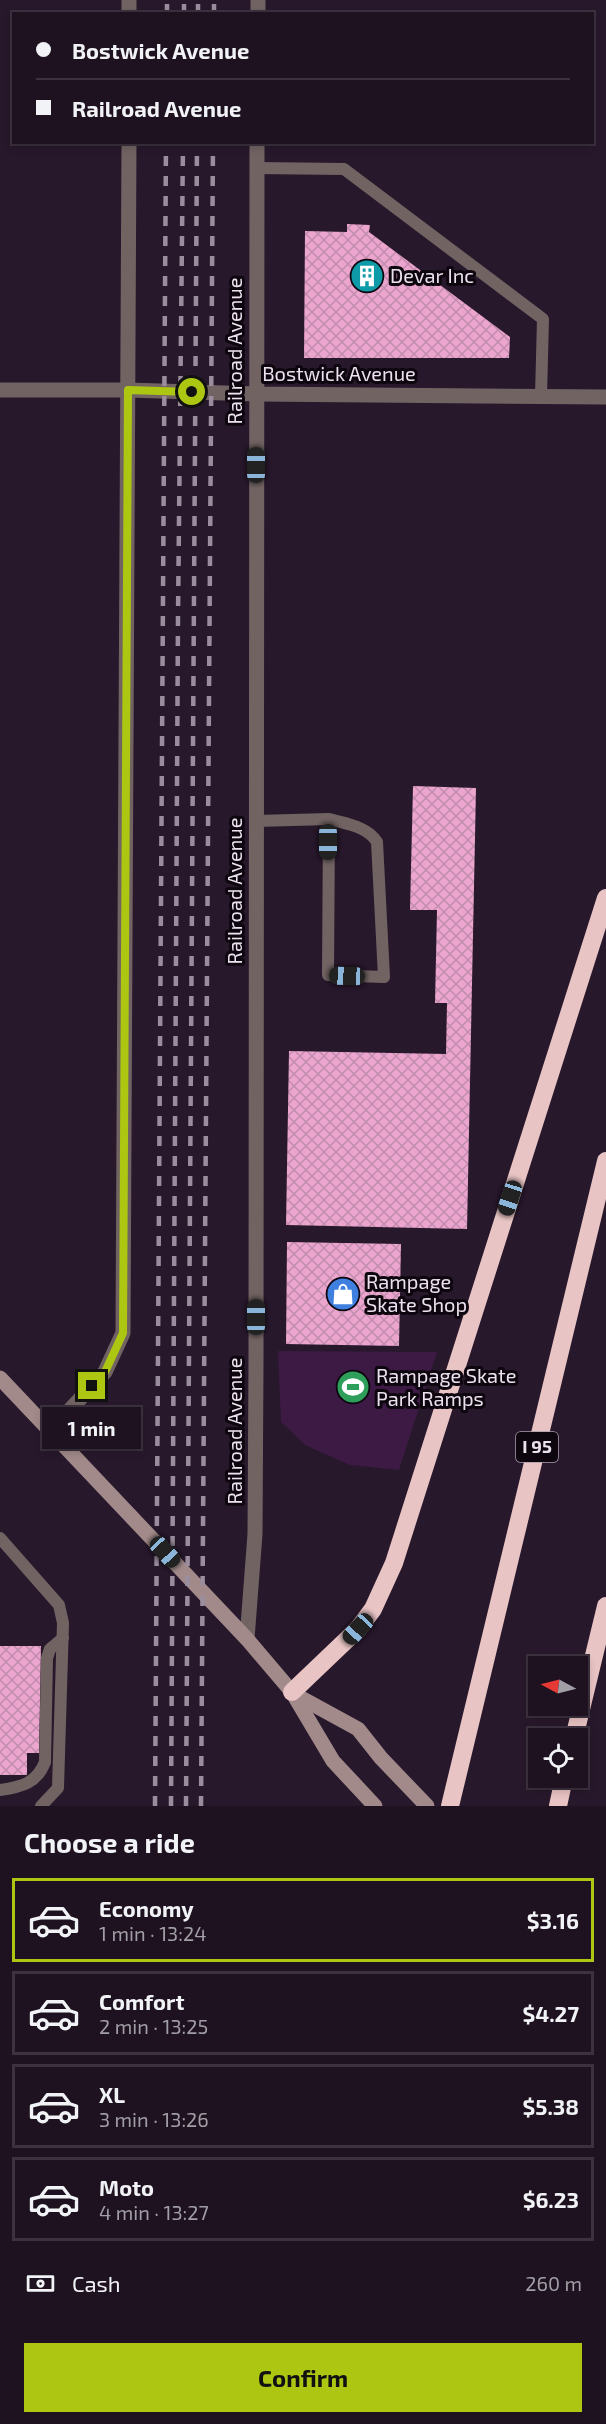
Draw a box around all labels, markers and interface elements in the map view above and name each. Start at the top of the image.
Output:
text: Bostwick Avenue [72,37,249,63]
text: Railroad Avenue [72,95,241,121]
building icon: Devar Inc [349,258,385,294]
place label: Devar Inc [390,263,474,287]
street label: Railroad Avenue [222,278,246,424]
street label: Bostwick Avenue [262,361,416,385]
route start [178,378,205,405]
car [247,447,265,483]
street label: Railroad Avenue [222,818,246,964]
car [319,824,337,860]
car [329,966,365,986]
car [496,1178,524,1218]
place label: Rampage Skate Shop [366,1269,467,1316]
shop icon: Rampage Skate Shop [325,1276,361,1312]
car [247,1299,265,1335]
street label: Railroad Avenue [222,1358,246,1504]
place label: Rampage Skate Park Ramps [376,1363,516,1410]
sports icon: Rampage Skate Park Ramps [335,1369,371,1405]
route end [78,1372,105,1399]
callout: 1 min [42,1407,142,1449]
text: 1 min [67,1416,116,1440]
road number: I 95 [516,1432,558,1462]
car [146,1533,184,1571]
car [339,1610,377,1648]
north arrow [528,1656,588,1716]
map controls [528,1656,588,1788]
button: locate [528,1728,588,1788]
text: Choose a ride [24,1826,195,1858]
icon: car [27,1893,81,1947]
text: Economy [99,1895,194,1921]
text: $3.16 [527,1907,579,1933]
text: 1 min · 13:24 [99,1921,207,1945]
icon: car [27,1986,81,2040]
text: Comfort [99,1988,184,2014]
text: $4.27 [522,2000,579,2026]
text: 2 min · 13:25 [99,2014,208,2038]
icon: car [27,2079,81,2133]
text: XL [99,2081,125,2107]
text: $5.38 [523,2093,579,2119]
text: 3 min · 13:26 [99,2107,209,2131]
icon: car [27,2172,81,2226]
text: Moto [99,2174,154,2200]
text: $6.23 [523,2186,579,2212]
text: 4 min · 13:27 [99,2200,209,2224]
icon: cash [24,2267,57,2300]
text: Cash [72,2270,121,2296]
text: 260 m [525,2271,582,2295]
button: Confirm [24,2343,582,2412]

